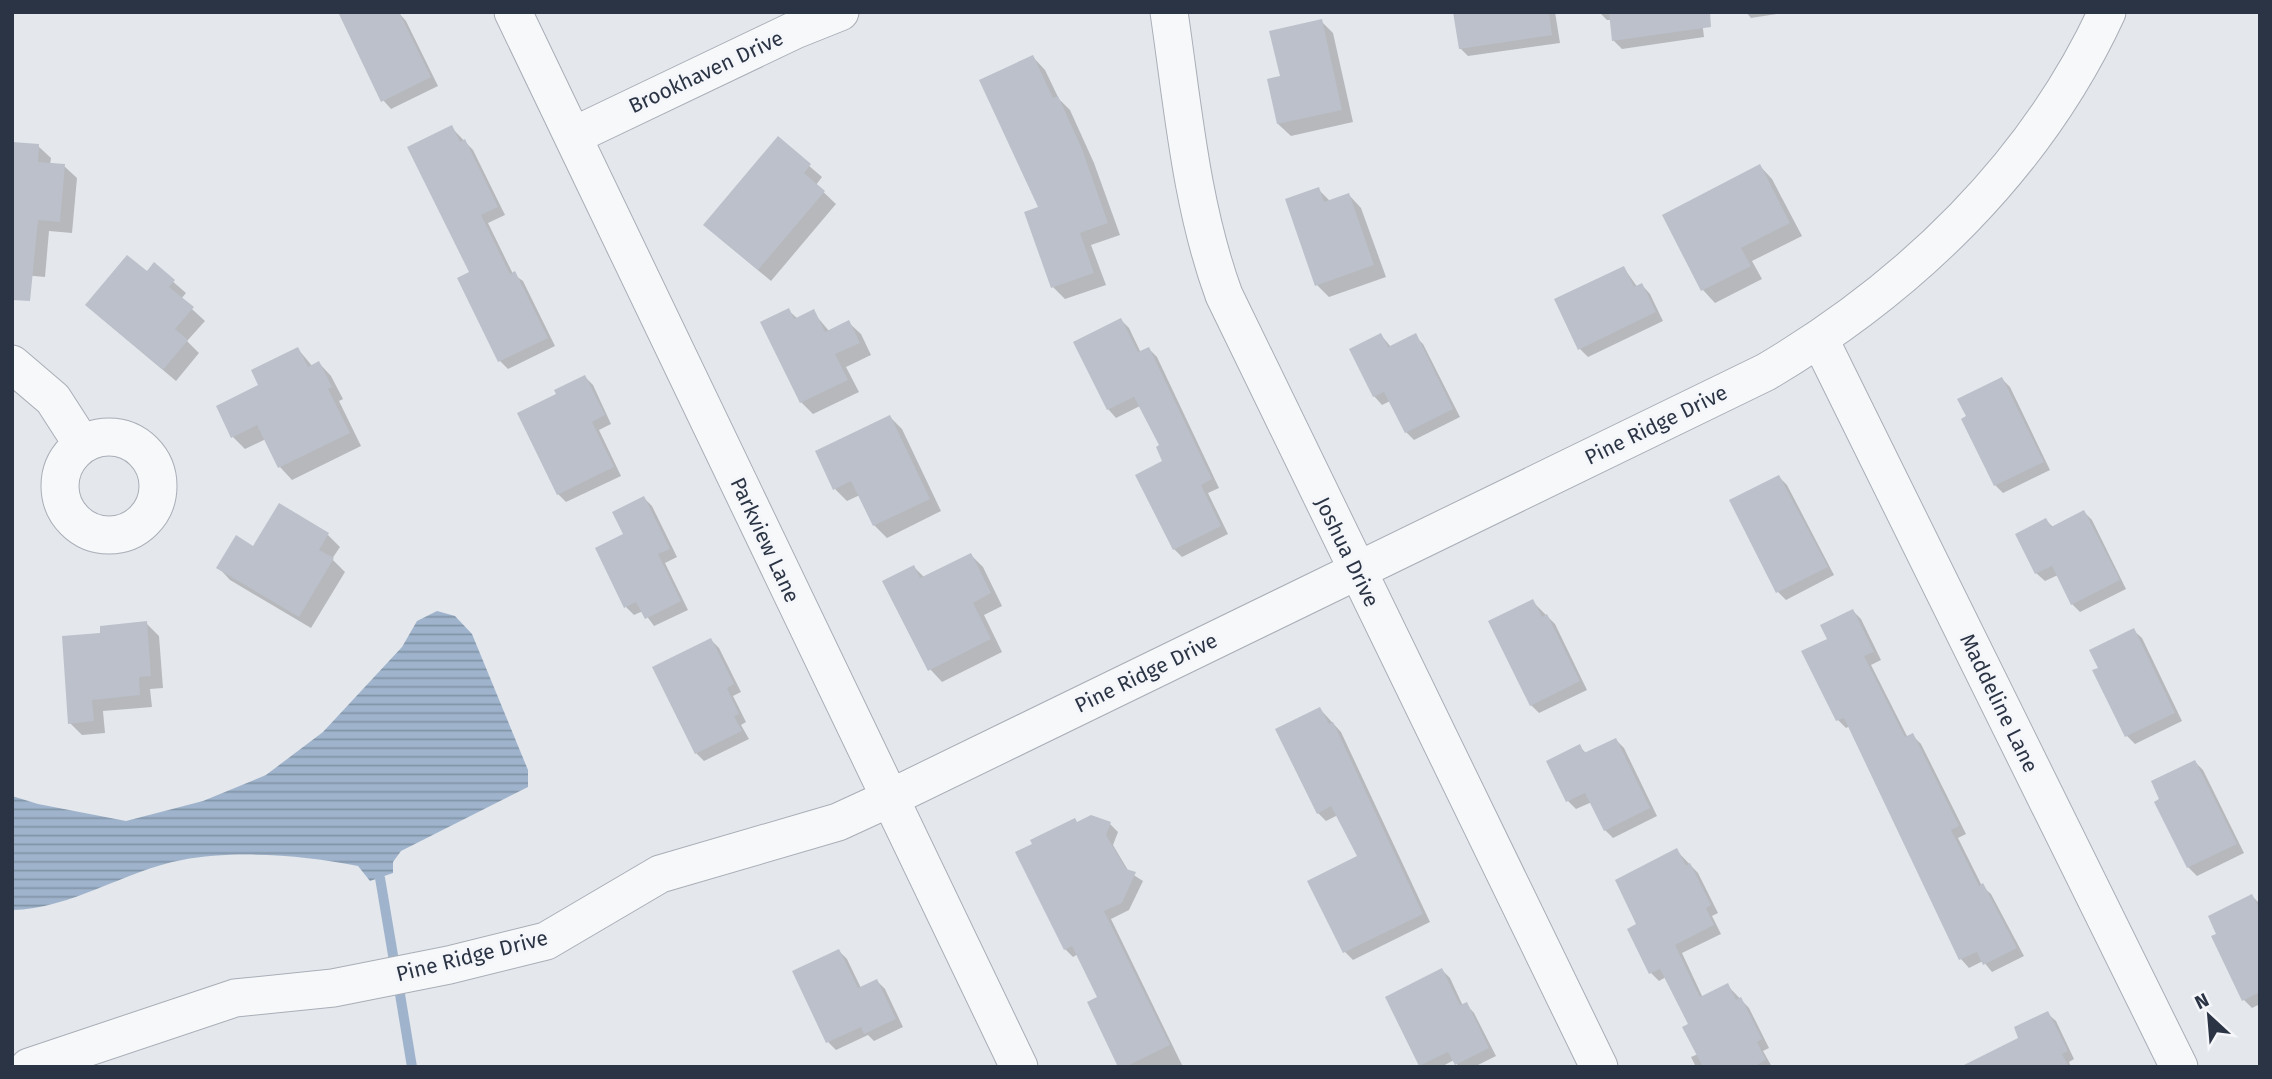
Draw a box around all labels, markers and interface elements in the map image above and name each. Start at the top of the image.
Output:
street label: Brookhaven Drive [624,25,788,119]
street label: Pine Ridge Drive [1580,379,1732,471]
street label: Parkview Lane [725,473,805,607]
street label: Joshua Drive [1309,493,1385,611]
street label: Pine Ridge Drive [1070,627,1222,719]
street label: Maddeline Lane [1954,629,2044,777]
street label: Pine Ridge Drive [393,925,551,987]
north arrow [2174,981,2244,1051]
text: N [2191,988,2212,1014]

